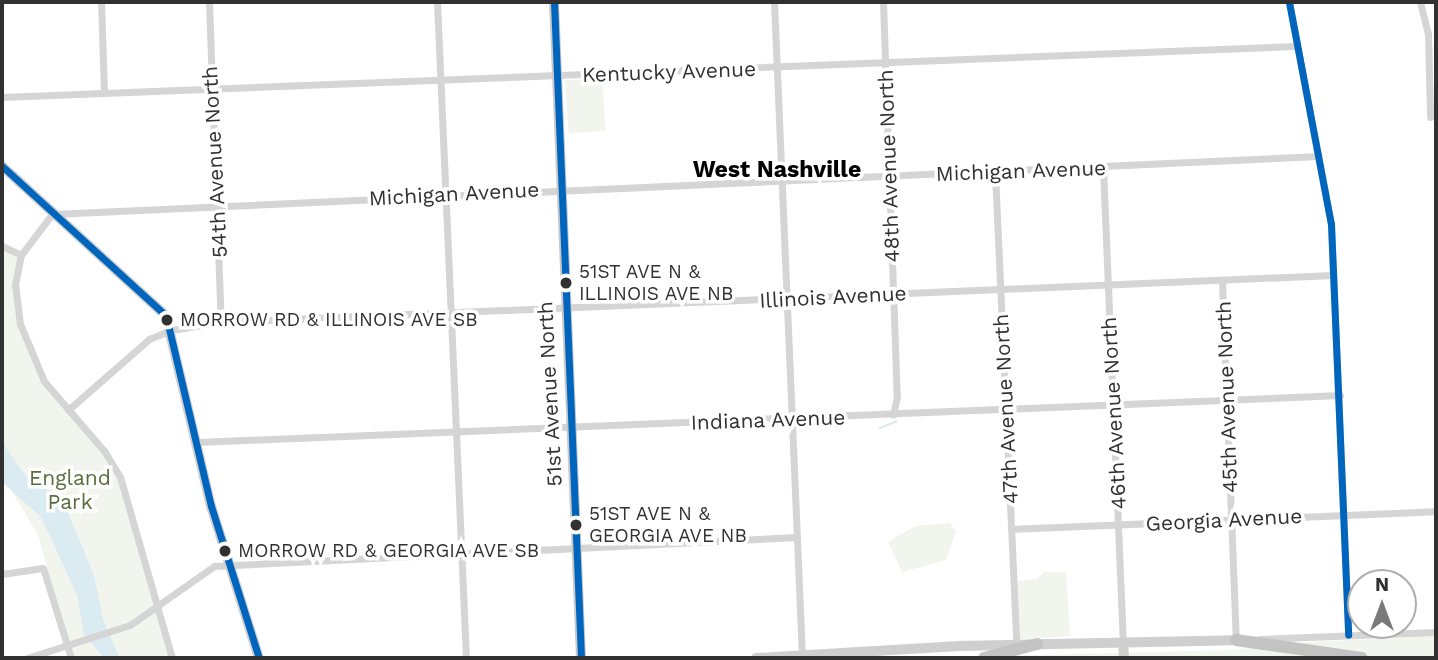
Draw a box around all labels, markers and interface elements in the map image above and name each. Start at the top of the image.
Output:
street label: Kentucky Avenue [581,56,757,88]
street label: 54th Avenue North [197,65,233,259]
street label: 48th Avenue North [873,69,905,263]
street label: Michigan Avenue [935,155,1107,187]
district label: West Nashville [693,156,861,184]
street label: Michigan Avenue [368,177,540,211]
place label: 51ST AVE N & ILLINOIS AVE NB [579,261,734,305]
marker: 51ST AVE N & ILLINOIS AVE NB [559,276,573,290]
street label: Illinois Avenue [758,281,908,313]
street label: 51st Avenue North [533,300,567,488]
street label: 45th Avenue North [1211,300,1243,494]
place label: MORROW RD & ILLINOIS AVE SB [180,309,479,331]
marker: MORROW RD & ILLINOIS AVE SB [160,313,174,327]
street label: 47th Avenue North [988,313,1024,505]
street label: 46th Avenue North [1096,316,1132,510]
street label: Indiana Avenue [690,405,846,435]
park label: England Park [29,465,111,515]
place label: 51ST AVE N & GEORGIA AVE NB [589,503,748,547]
street label: Georgia Avenue [1144,503,1304,537]
marker: 51ST AVE N & GEORGIA AVE NB [569,518,583,532]
place label: MORROW RD & GEORGIA AVE SB [238,540,541,562]
marker: MORROW RD & GEORGIA AVE SB [218,544,232,558]
north arrow [1347,569,1417,639]
text: N [1375,573,1389,596]

